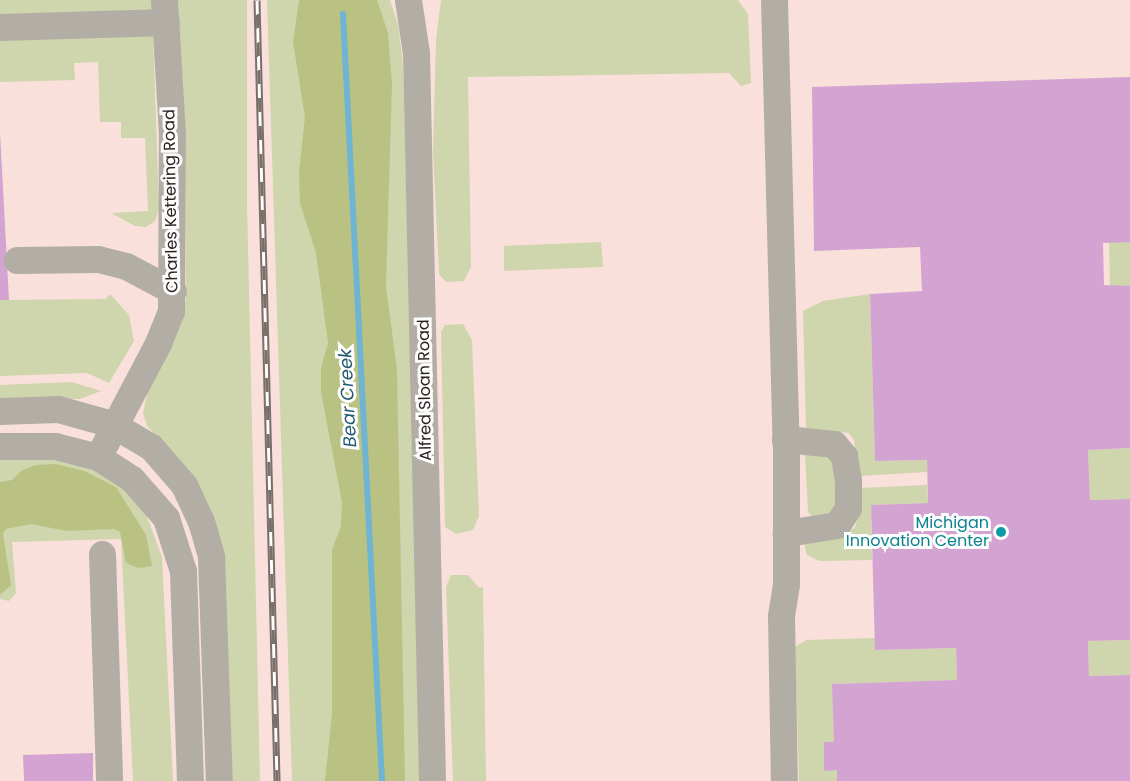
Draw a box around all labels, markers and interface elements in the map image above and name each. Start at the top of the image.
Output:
street label: Charles Kettering Road [160,109,182,293]
street label: Alfred Sloan Road [414,319,436,461]
water label: Bear Creek [335,348,361,448]
place label: Michigan Innovation Center [846,513,989,551]
marker: Michigan Innovation Center [994,525,1008,539]

